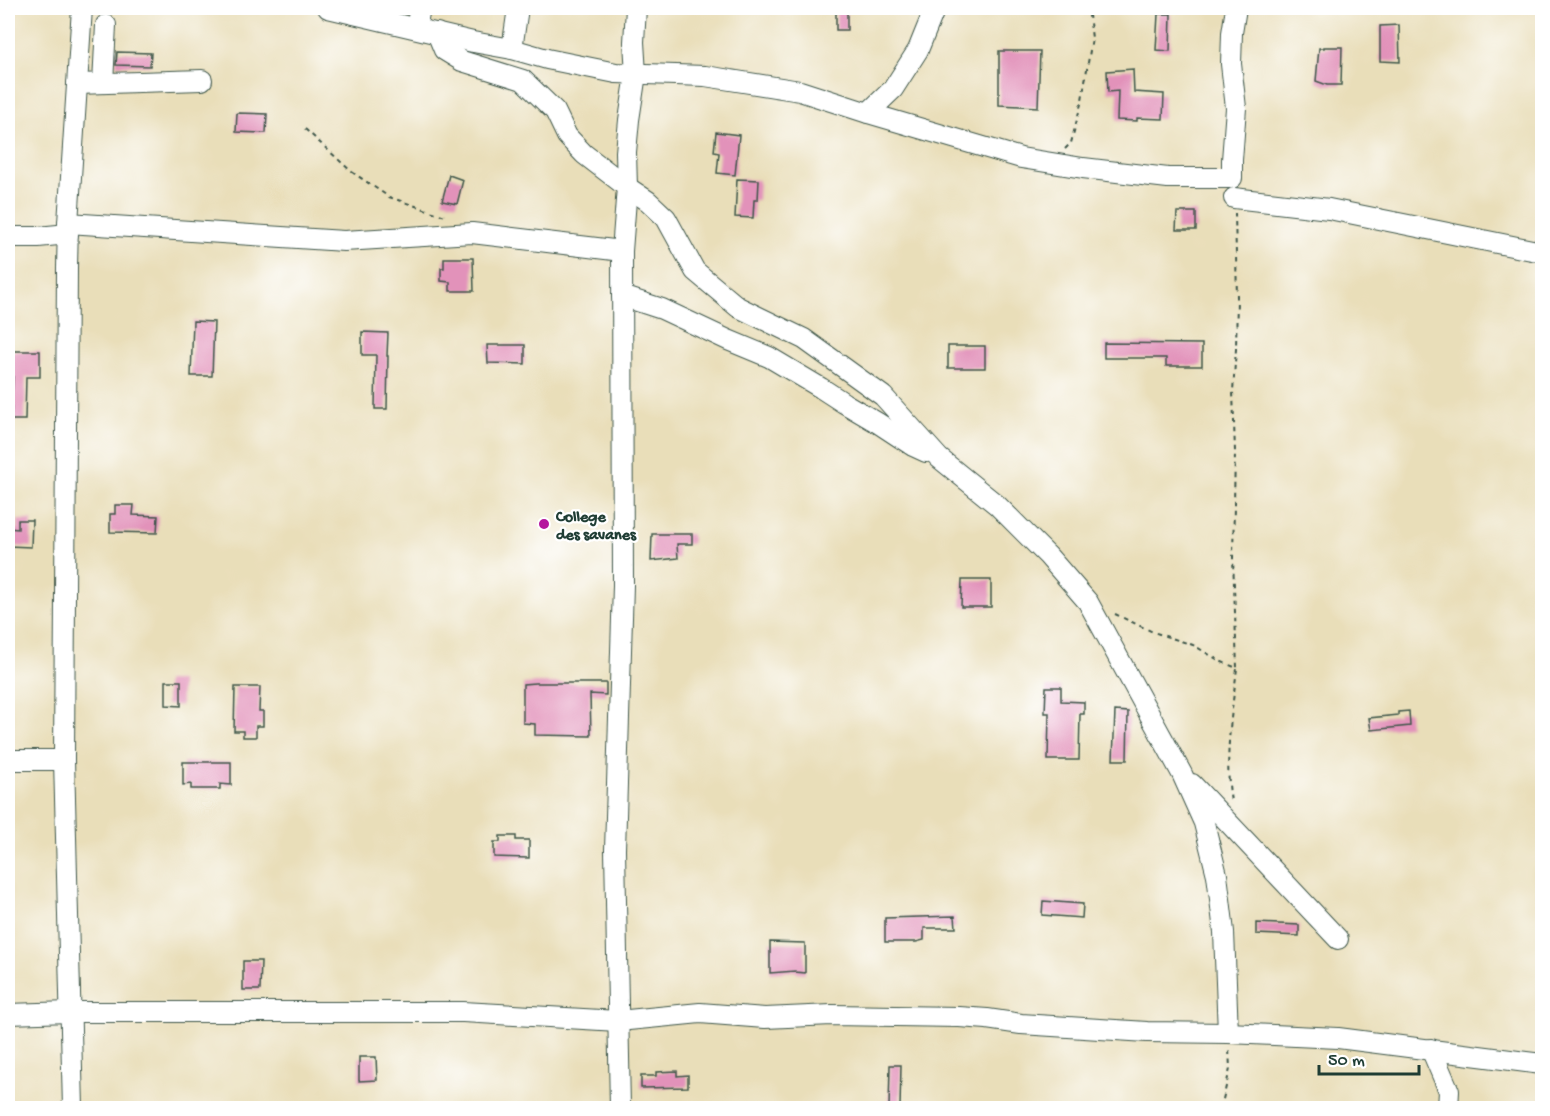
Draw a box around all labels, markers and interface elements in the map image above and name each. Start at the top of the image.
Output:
place label: College des savanes [555,509,637,546]
marker: College des savanes [537,517,551,531]
scale bar [1319,1038,1420,1076]
text: 50 m [1328,1051,1365,1072]

